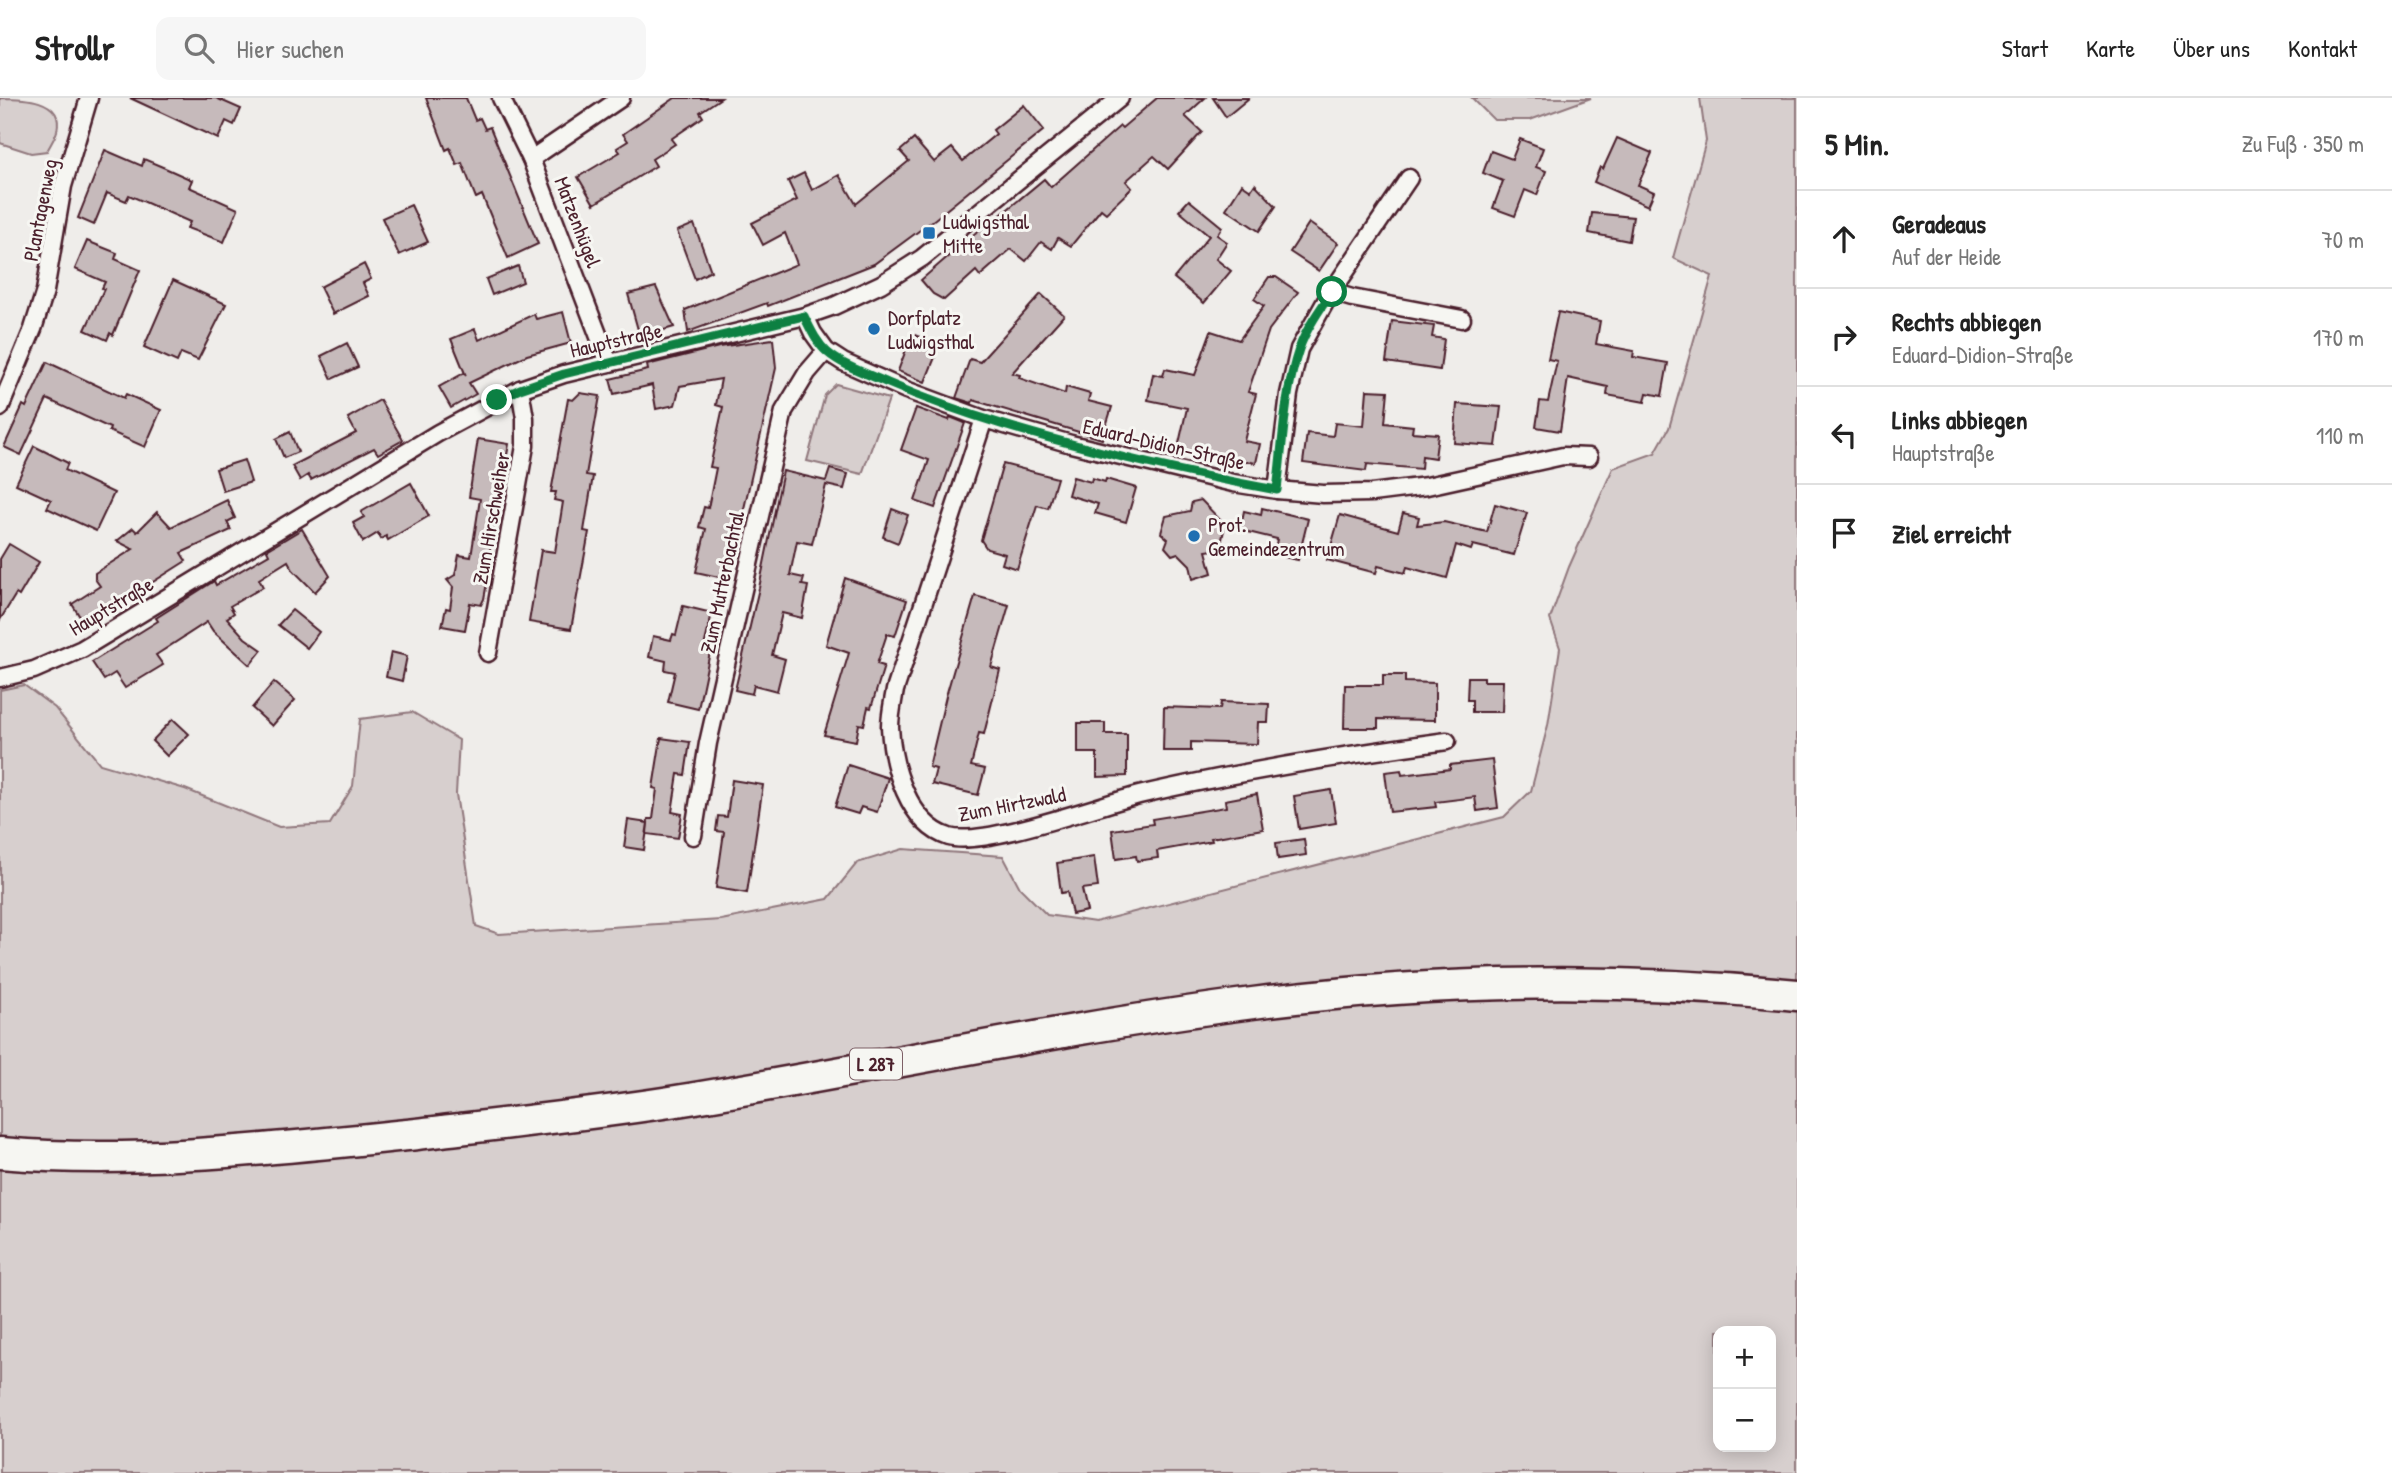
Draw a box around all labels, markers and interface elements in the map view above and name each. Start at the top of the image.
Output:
search box [156,17,646,80]
text: Strollr [35,26,114,70]
icon: search [180,29,218,67]
text: Hier suchen [236,31,344,66]
text: Start [2002,32,2048,64]
text: Karte [2086,32,2135,64]
text: Über uns [2173,32,2250,64]
text: Kontakt [2288,32,2357,64]
text: 5 Min. [1825,124,1889,164]
text: Zu Fuß · 350 m [2241,128,2364,159]
street label: Plantagenweg [16,156,64,264]
street label: Matzenhügel [547,172,609,272]
text: Geradeaus [1892,206,1986,241]
place label: Ludwigsthal Mitte [943,207,1030,260]
icon: ahead [1825,220,1863,258]
text: 70 m [2321,224,2364,255]
marker: Ludwigsthal Mitte [921,225,937,241]
text: Auf der Heide [1892,241,2001,272]
route start [1316,276,1347,307]
place label: Dorfplatz Ludwigsthal [888,303,975,356]
text: Rechts abbiegen [1892,304,2042,339]
street label: Hauptstraße [567,315,665,365]
icon: right [1825,318,1863,356]
marker: Dorfplatz Ludwigsthal [866,321,882,337]
text: 170 m [2313,322,2364,353]
text: Eduard-Didion-Straße [1892,339,2073,370]
route end [481,384,512,415]
text: Links abbiegen [1892,402,2028,437]
street label: Eduard-Didion-Straße [1080,411,1248,477]
icon: left [1825,416,1863,454]
text: 110 m [2316,420,2364,451]
text: Hauptstraße [1892,437,1995,468]
street label: Zum Hirschweiher [465,450,517,586]
street label: Zum Mutterbachtal [693,508,751,656]
place label: Prot. Gemeindezentrum [1208,510,1345,563]
icon: arrive [1825,514,1863,552]
text: Ziel erreicht [1892,516,2011,551]
marker: Prot. Gemeindezentrum [1186,528,1202,544]
street label: Hauptstraße [63,569,159,643]
street label: Zum Hirtzwald [956,779,1068,829]
road number: L 287 [850,1048,902,1080]
map controls [1713,1326,1776,1452]
button: + [1713,1326,1776,1389]
button: − [1713,1389,1776,1452]

